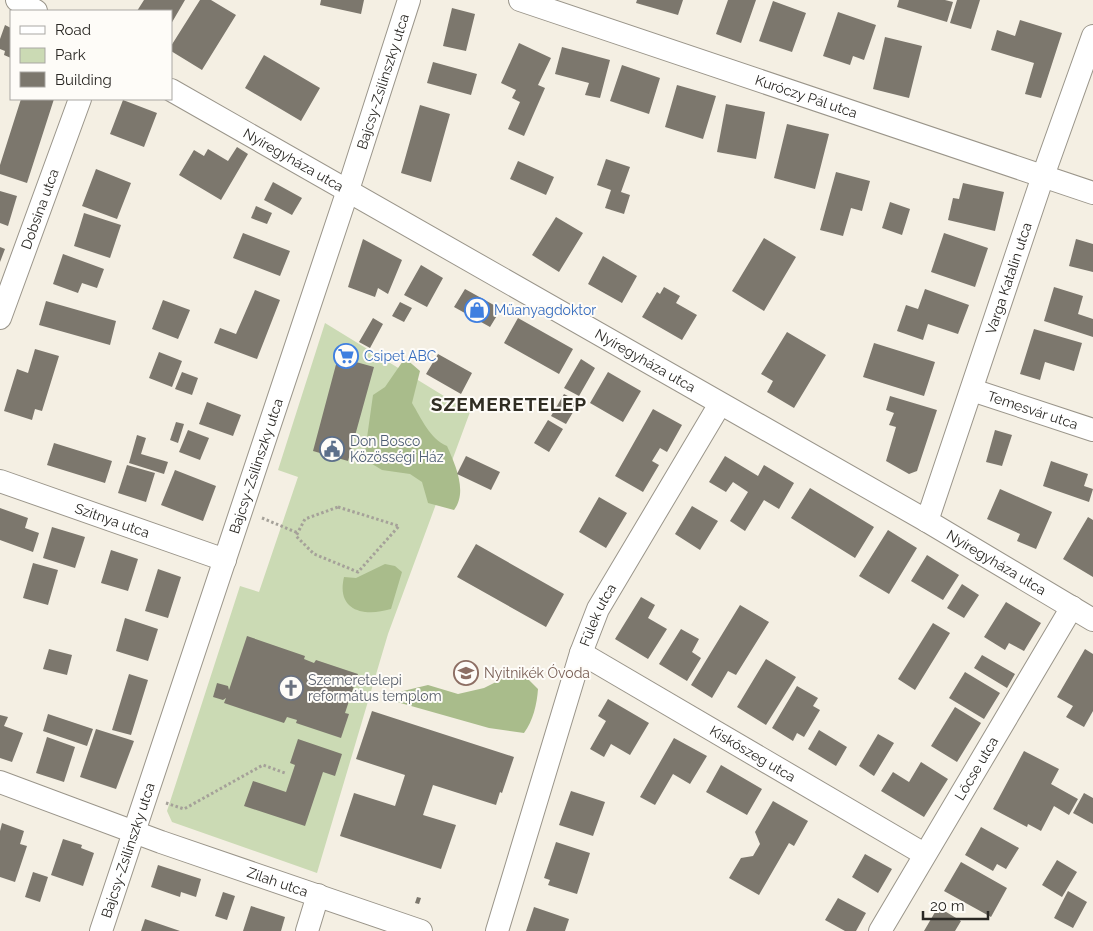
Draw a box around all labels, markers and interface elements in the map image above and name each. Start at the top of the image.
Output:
legend [10,10,172,100]
street label: Bajcsy-Zsilinszky utca [354,12,412,151]
text: Road [55,21,91,39]
text: Park [55,46,86,64]
text: Building [55,71,112,89]
street label: Kuróczy Pál utca [753,72,859,121]
street label: Nyíregyháza utca [241,125,346,195]
street label: Dobsina utca [18,167,62,251]
street label: Varga Katalin utca [982,220,1035,336]
shop icon: Műanyagdoktor [464,297,490,323]
place label: Műanyagdoktor [494,302,596,318]
street label: Nyíregyháza utca [592,326,698,395]
supermarket icon: Csipet ABC [333,343,359,369]
place label: Csipet ABC [364,348,437,364]
street label: Temesvár utca [986,388,1080,432]
district label: SZEMERETELEP [431,393,587,415]
street label: Bajcsy-Zsilinszky utca [226,396,286,536]
place label: Don Bosco Közösségi Ház [350,433,444,465]
public building icon: Don Bosco Közösségi Ház [319,436,345,462]
street label: Szitnya utca [73,500,152,541]
street label: Nyíregyháza utca [944,527,1049,598]
street label: Fülek utca [576,581,619,649]
school or university icon: Nyitnikék Óvoda [453,660,479,686]
place label: Nyitnikék Óvoda [484,664,590,681]
place label: Szemeretelepi református templom [308,672,442,704]
church icon: Szemeretelepi református templom [278,675,304,701]
street label: Kiskőszeg utca [707,722,798,785]
street label: Lőcse utca [951,734,1001,803]
street label: Bajcsy-Zsilinszky utca [98,781,158,920]
street label: Zilah utca [245,864,310,900]
scale bar [923,888,988,920]
text: 20 m [930,897,965,915]

